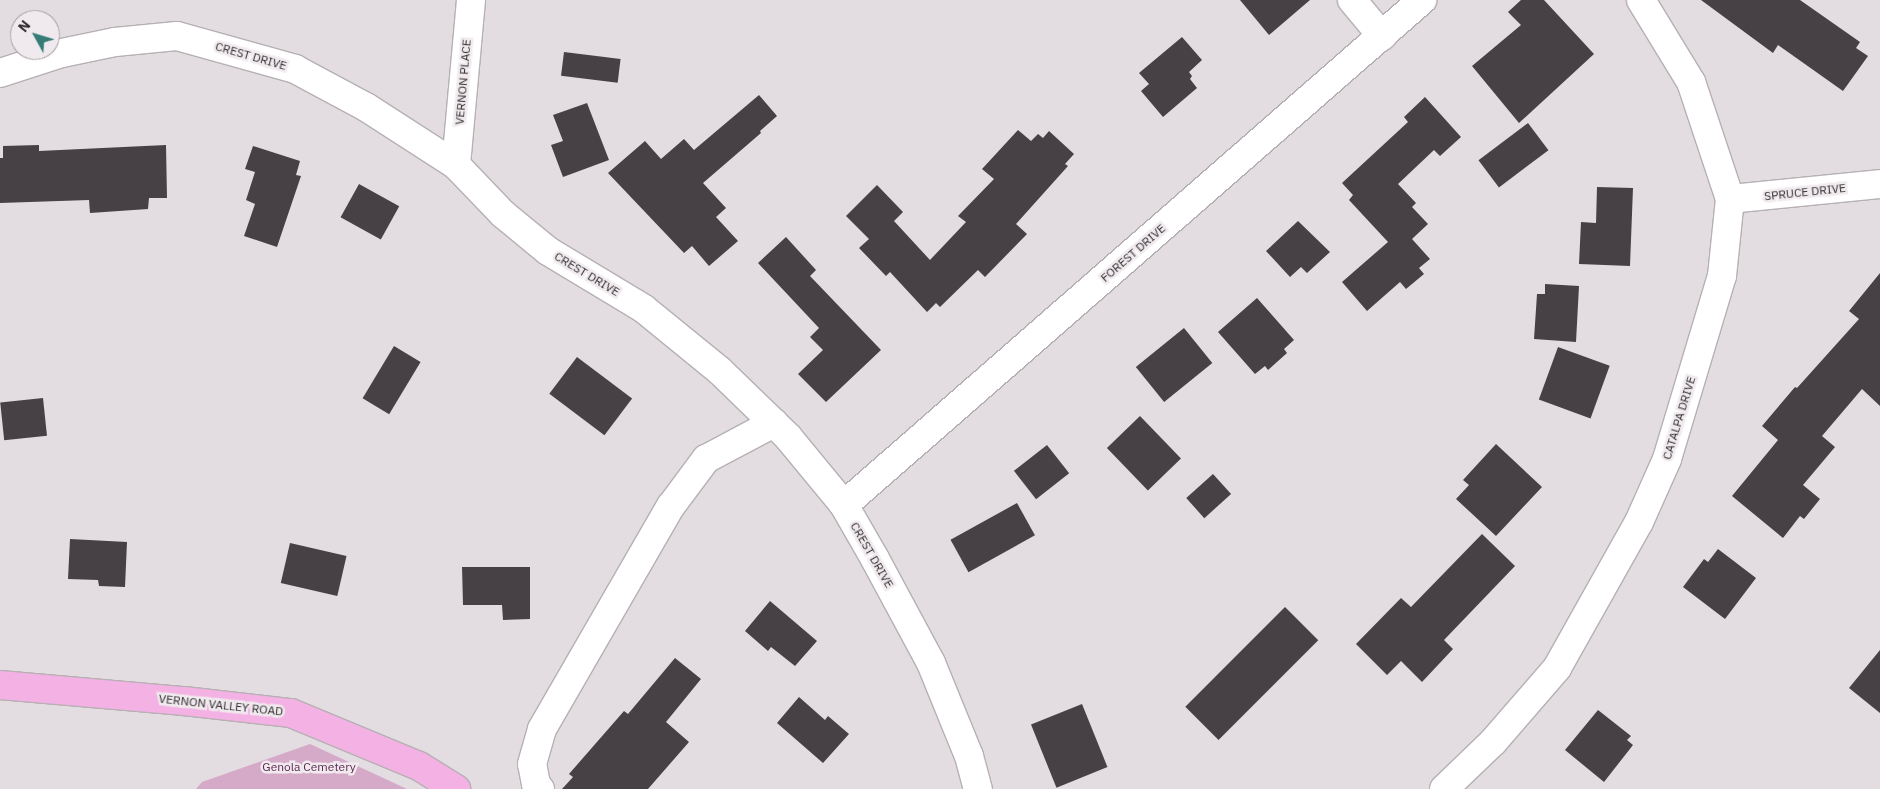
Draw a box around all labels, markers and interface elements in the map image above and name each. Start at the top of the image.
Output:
north arrow [10,10,60,60]
text: N [14,17,34,36]
street label: CREST DRIVE [214,39,288,73]
street label: VERNON PLACE [452,39,474,125]
street label: SPRUCE DRIVE [1763,181,1847,203]
street label: FOREST DRIVE [1098,221,1168,285]
street label: CREST DRIVE [552,249,622,299]
street label: CATALPA DRIVE [1660,375,1698,461]
street label: CREST DRIVE [847,520,897,590]
street label: VERNON VALLEY ROAD [158,691,284,719]
park label: Genola Cemetery [262,760,356,774]

